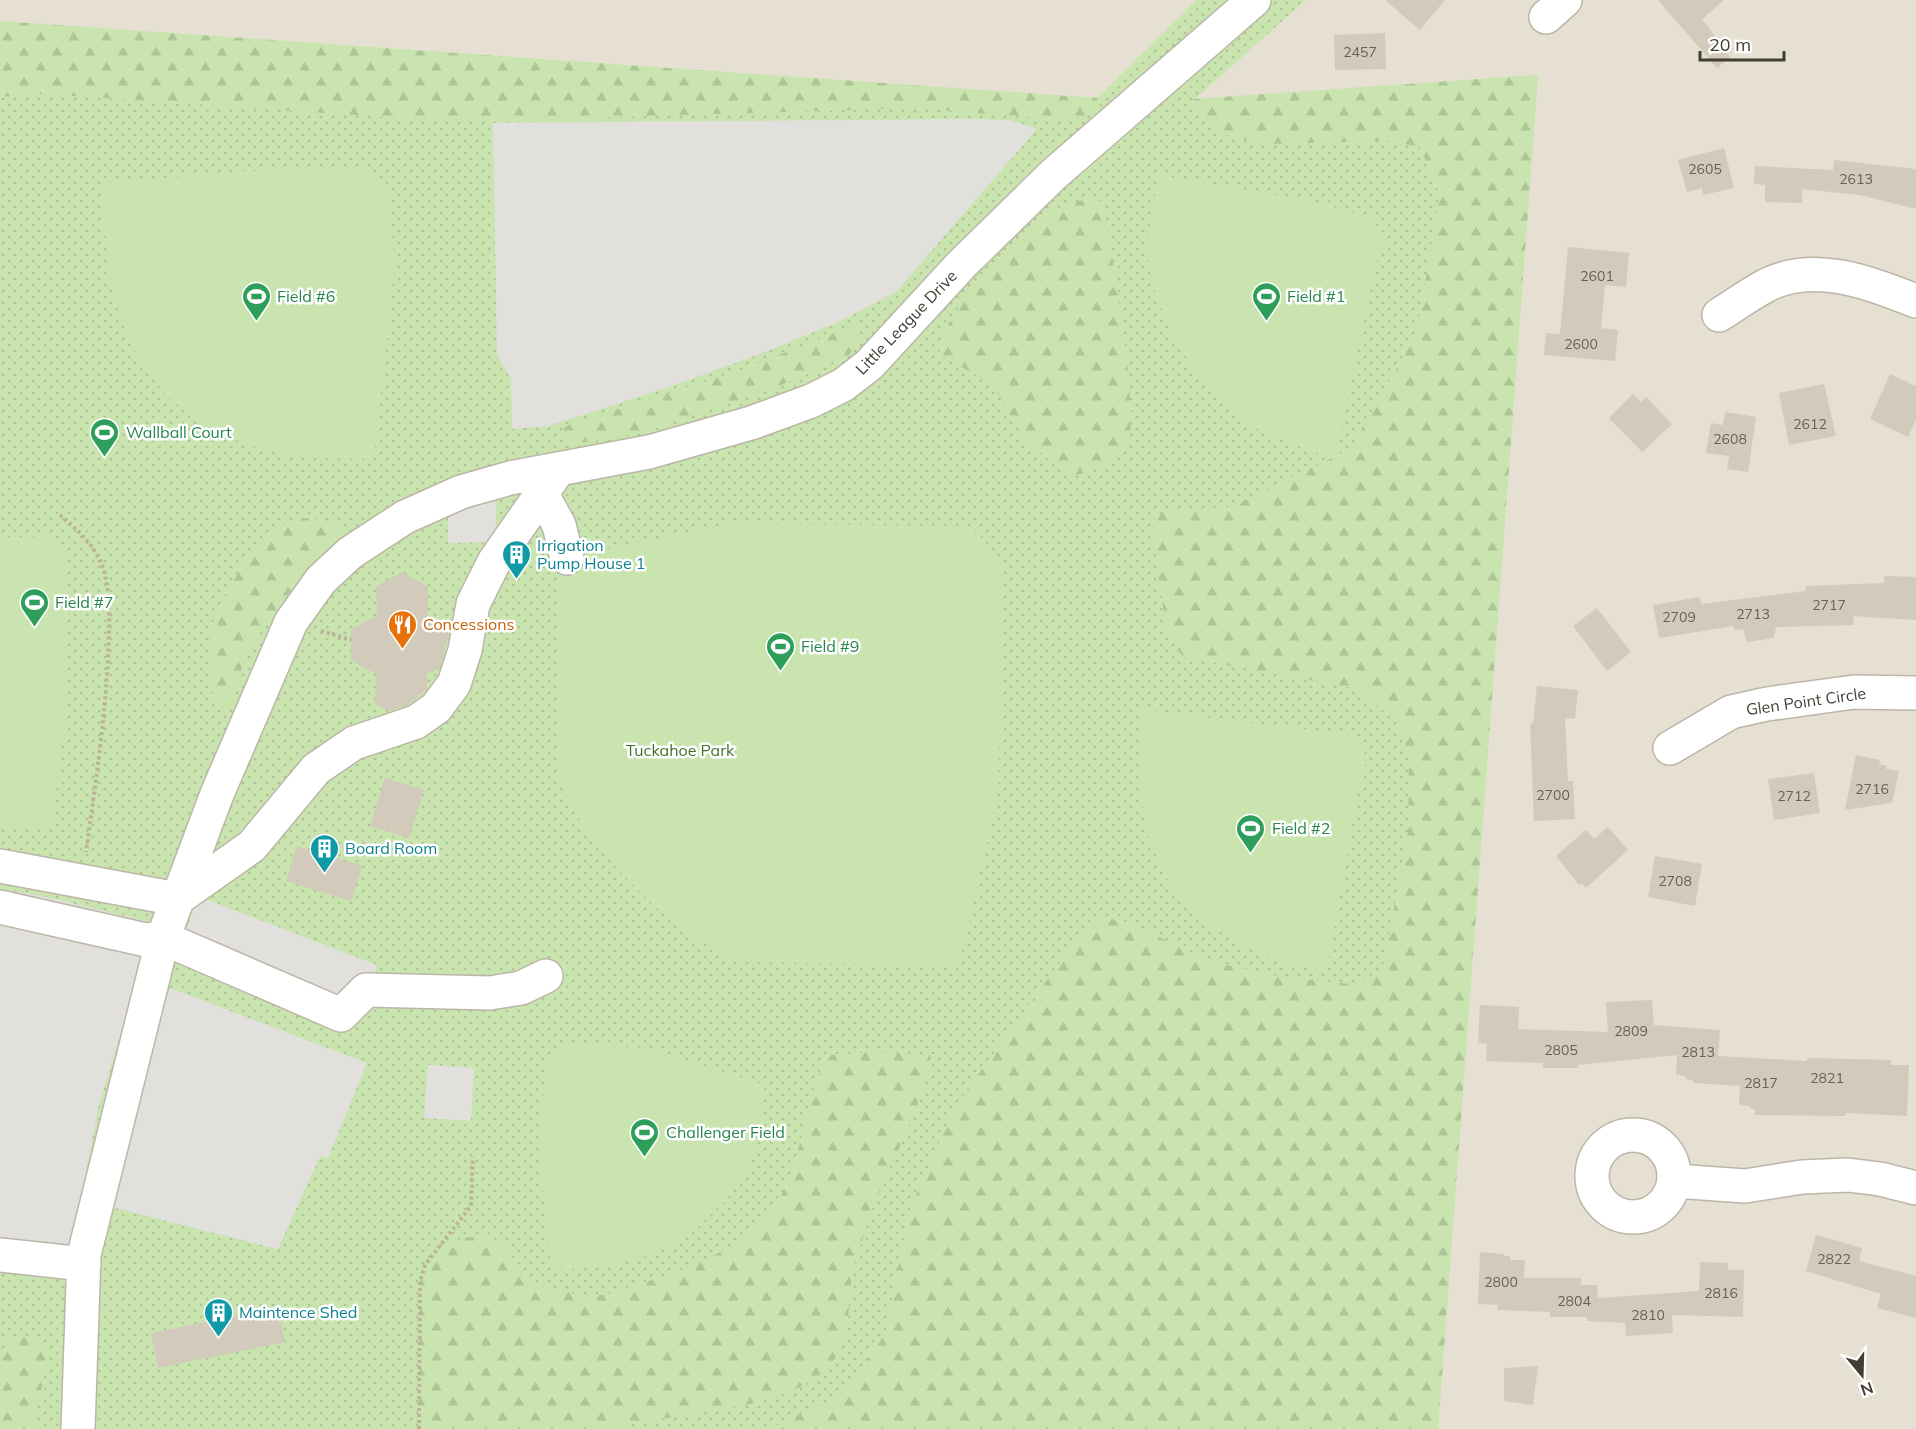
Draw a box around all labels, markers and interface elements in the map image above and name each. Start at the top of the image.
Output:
scale bar [1700,24,1784,62]
text: 20 m [1709,33,1751,56]
house number: 2457 [1343,43,1377,61]
house number: 2605 [1688,160,1722,178]
house number: 2613 [1839,170,1873,188]
street label: Little League Drive [851,266,961,378]
house number: 2601 [1580,267,1614,285]
sports icon: Field #6 [240,280,272,322]
sports icon: Field #1 [1250,280,1282,322]
place label: Field #6 [277,286,335,306]
place label: Field #1 [1287,286,1345,306]
house number: 2600 [1564,335,1598,353]
house number: 2612 [1793,415,1827,433]
sports icon: Wallball Court [89,416,121,458]
place label: Wallball Court [126,422,232,442]
house number: 2608 [1713,430,1747,448]
place label: Irrigation Pump House 1 [537,535,645,573]
building icon: Irrigation Pump House 1 [500,538,532,580]
sports icon: Field #7 [18,586,50,628]
place label: Field #7 [55,592,113,612]
house number: 2717 [1812,596,1846,614]
house number: 2713 [1736,605,1770,623]
restaurant icon: Concessions [386,608,418,650]
house number: 2709 [1662,608,1696,626]
place label: Concessions [423,614,515,634]
sports icon: Field #9 [764,630,796,672]
place label: Field #9 [801,636,859,656]
street label: Glen Point Circle [1745,683,1867,719]
park label: Tuckahoe Park [626,740,735,760]
house number: 2716 [1855,780,1889,798]
house number: 2700 [1536,786,1570,804]
house number: 2712 [1777,787,1811,805]
sports icon: Field #2 [1235,812,1267,854]
place label: Field #2 [1272,818,1330,838]
building icon: Board Room [308,832,340,874]
place label: Board Room [345,838,437,858]
house number: 2708 [1658,872,1692,890]
house number: 2809 [1614,1022,1648,1040]
house number: 2805 [1544,1041,1578,1059]
house number: 2813 [1681,1043,1715,1061]
house number: 2821 [1810,1069,1844,1087]
house number: 2817 [1744,1074,1778,1092]
sports icon: Challenger Field [629,1116,661,1158]
place label: Challenger Field [666,1122,785,1142]
house number: 2822 [1817,1250,1851,1268]
house number: 2800 [1484,1273,1518,1291]
house number: 2816 [1704,1284,1738,1302]
house number: 2804 [1557,1292,1591,1310]
building icon: Maintence Shed [202,1296,234,1338]
place label: Maintence Shed [239,1302,357,1322]
house number: 2810 [1631,1306,1665,1324]
north arrow [1832,1345,1892,1405]
text: N [1858,1378,1876,1401]

